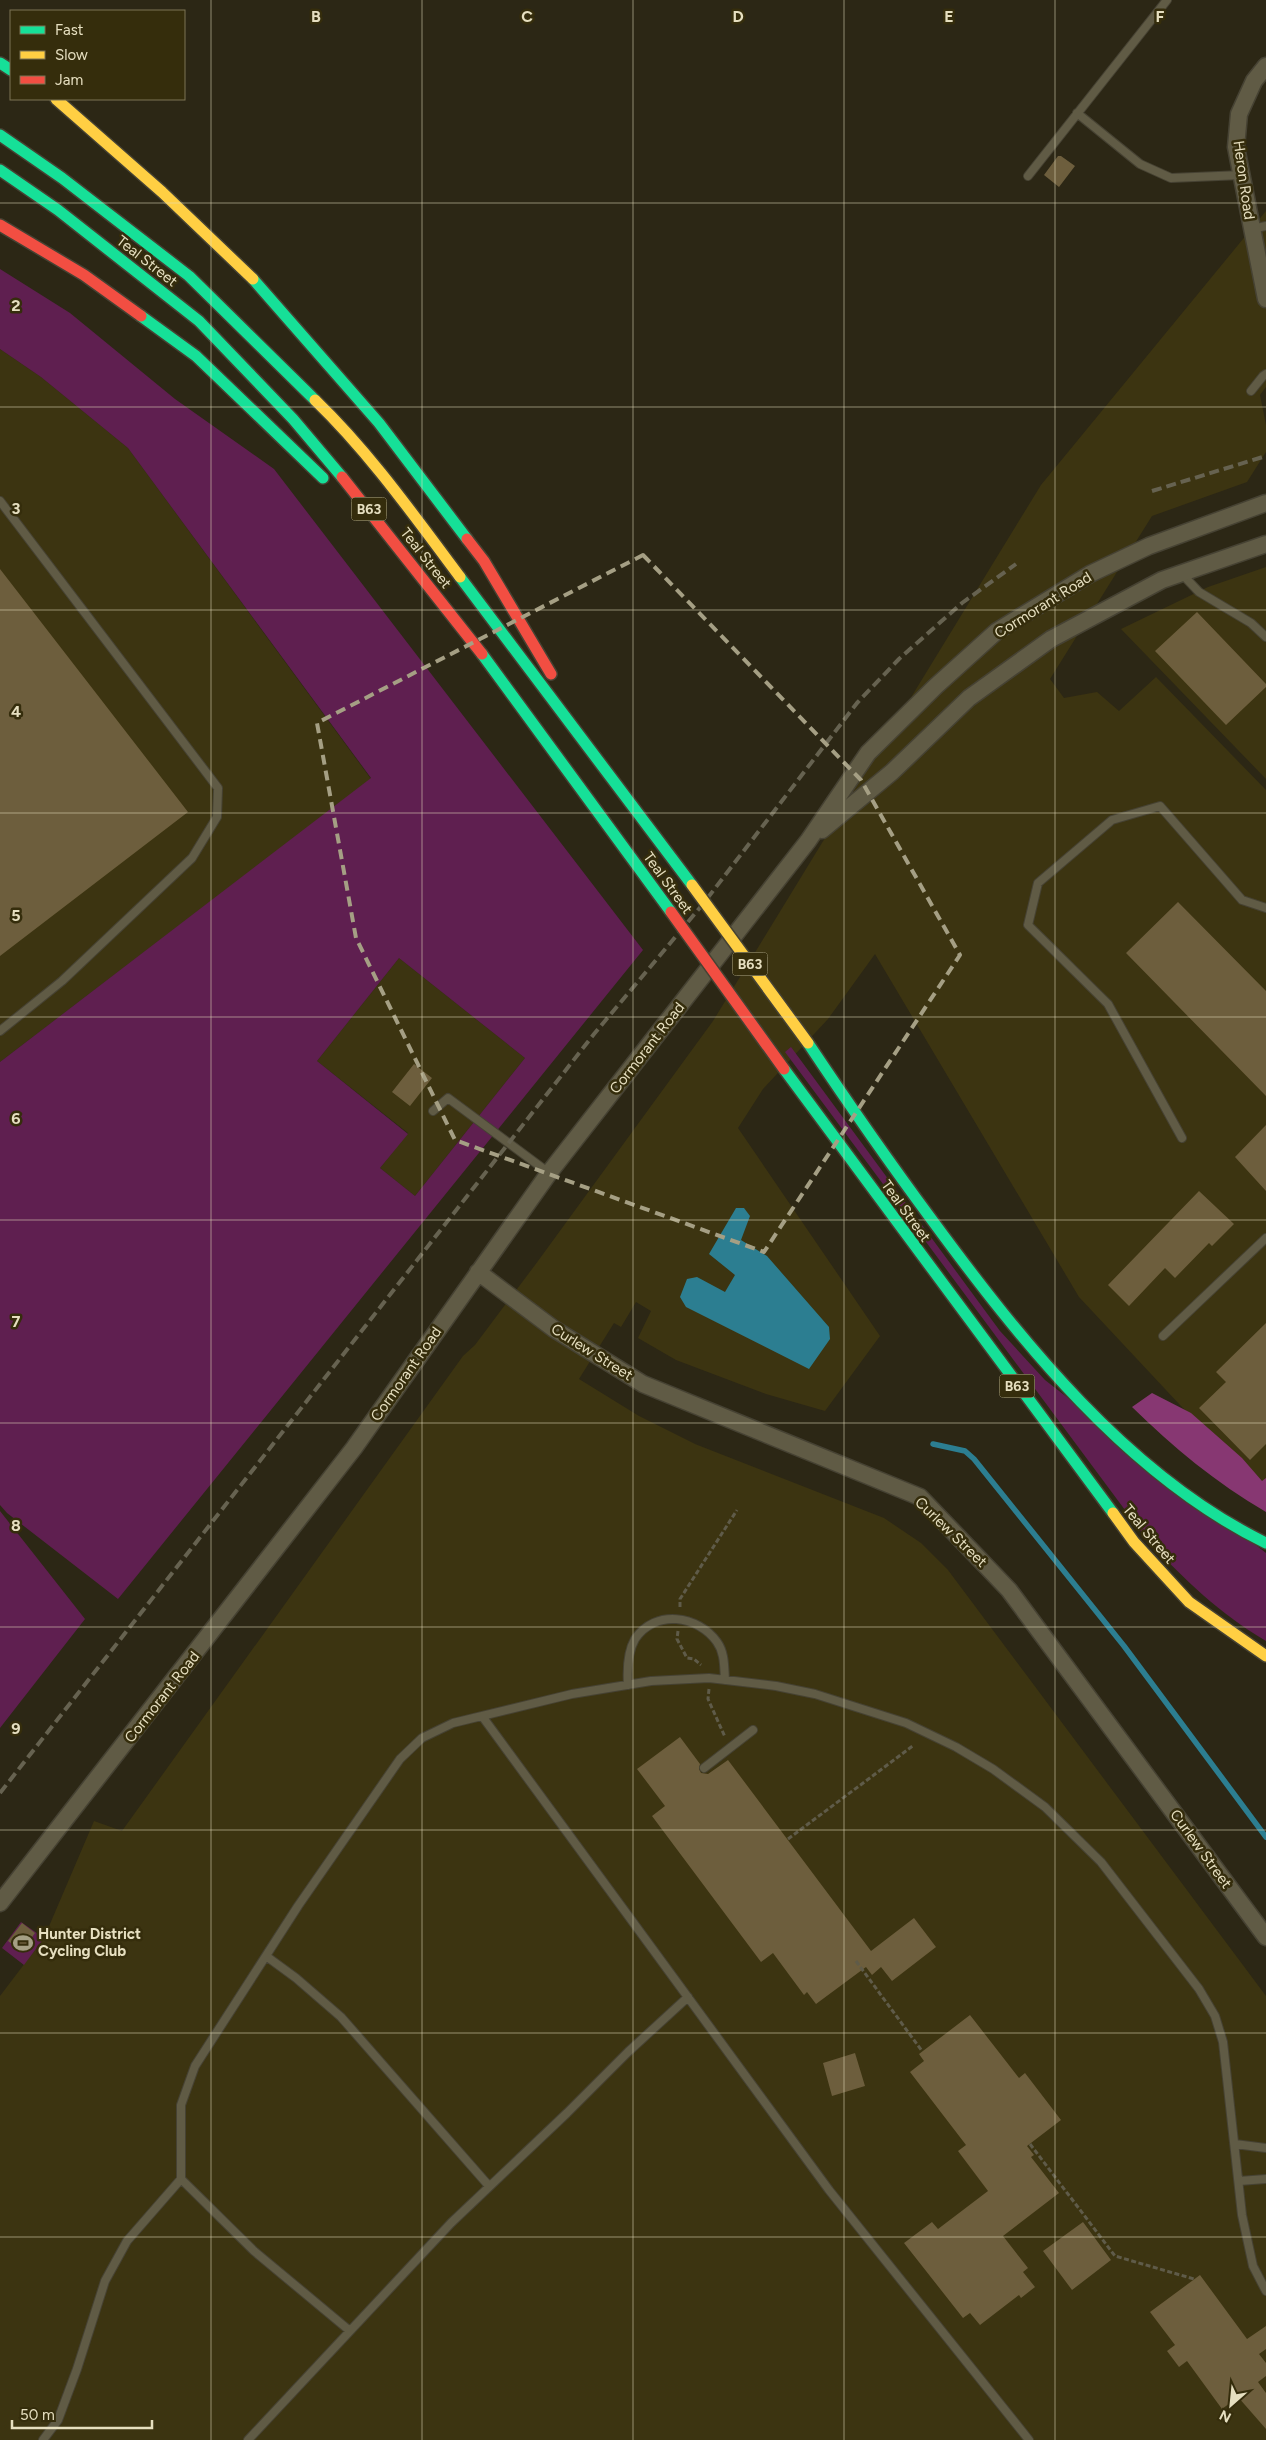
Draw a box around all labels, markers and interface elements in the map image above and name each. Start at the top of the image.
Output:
text: B [311,7,321,26]
text: C [521,7,533,26]
text: D [732,7,744,26]
text: E [944,7,954,26]
text: F [1156,7,1165,26]
legend [10,10,185,100]
text: Fast [55,21,84,39]
text: Slow [55,46,88,64]
text: Jam [55,71,83,89]
street label: Heron Road [1230,139,1258,221]
street label: Teal Street [113,232,181,291]
text: 2 [11,296,21,315]
road number: B63 [352,498,386,520]
text: 3 [12,499,21,518]
street label: Teal Street [397,524,456,592]
street label: Cormorant Road [991,568,1095,642]
text: 4 [11,702,21,721]
street label: Teal Street [639,849,697,918]
text: 5 [11,906,21,925]
road number: B63 [732,952,768,976]
street label: Cormorant Road [606,999,688,1097]
text: 6 [11,1109,21,1128]
street label: Teal Street [877,1177,935,1246]
text: 7 [12,1312,21,1331]
street label: Curlew Street [548,1320,636,1384]
street label: Cormorant Road [367,1323,445,1425]
road number: B63 [1000,1374,1034,1398]
street label: Curlew Street [911,1493,991,1571]
street label: Teal Street [1119,1501,1179,1568]
text: 8 [11,1516,21,1535]
street label: Cormorant Road [121,1648,203,1746]
text: 9 [11,1719,21,1738]
street label: Curlew Street [1166,1806,1236,1892]
place label: Hunter District Cycling Club [38,1925,141,1960]
sports icon: Hunter District Cycling Club [12,1932,34,1954]
north arrow [1206,2380,1256,2430]
scale bar [12,2398,152,2430]
text: 50 m [20,2406,55,2424]
text: N [1217,2406,1234,2426]

